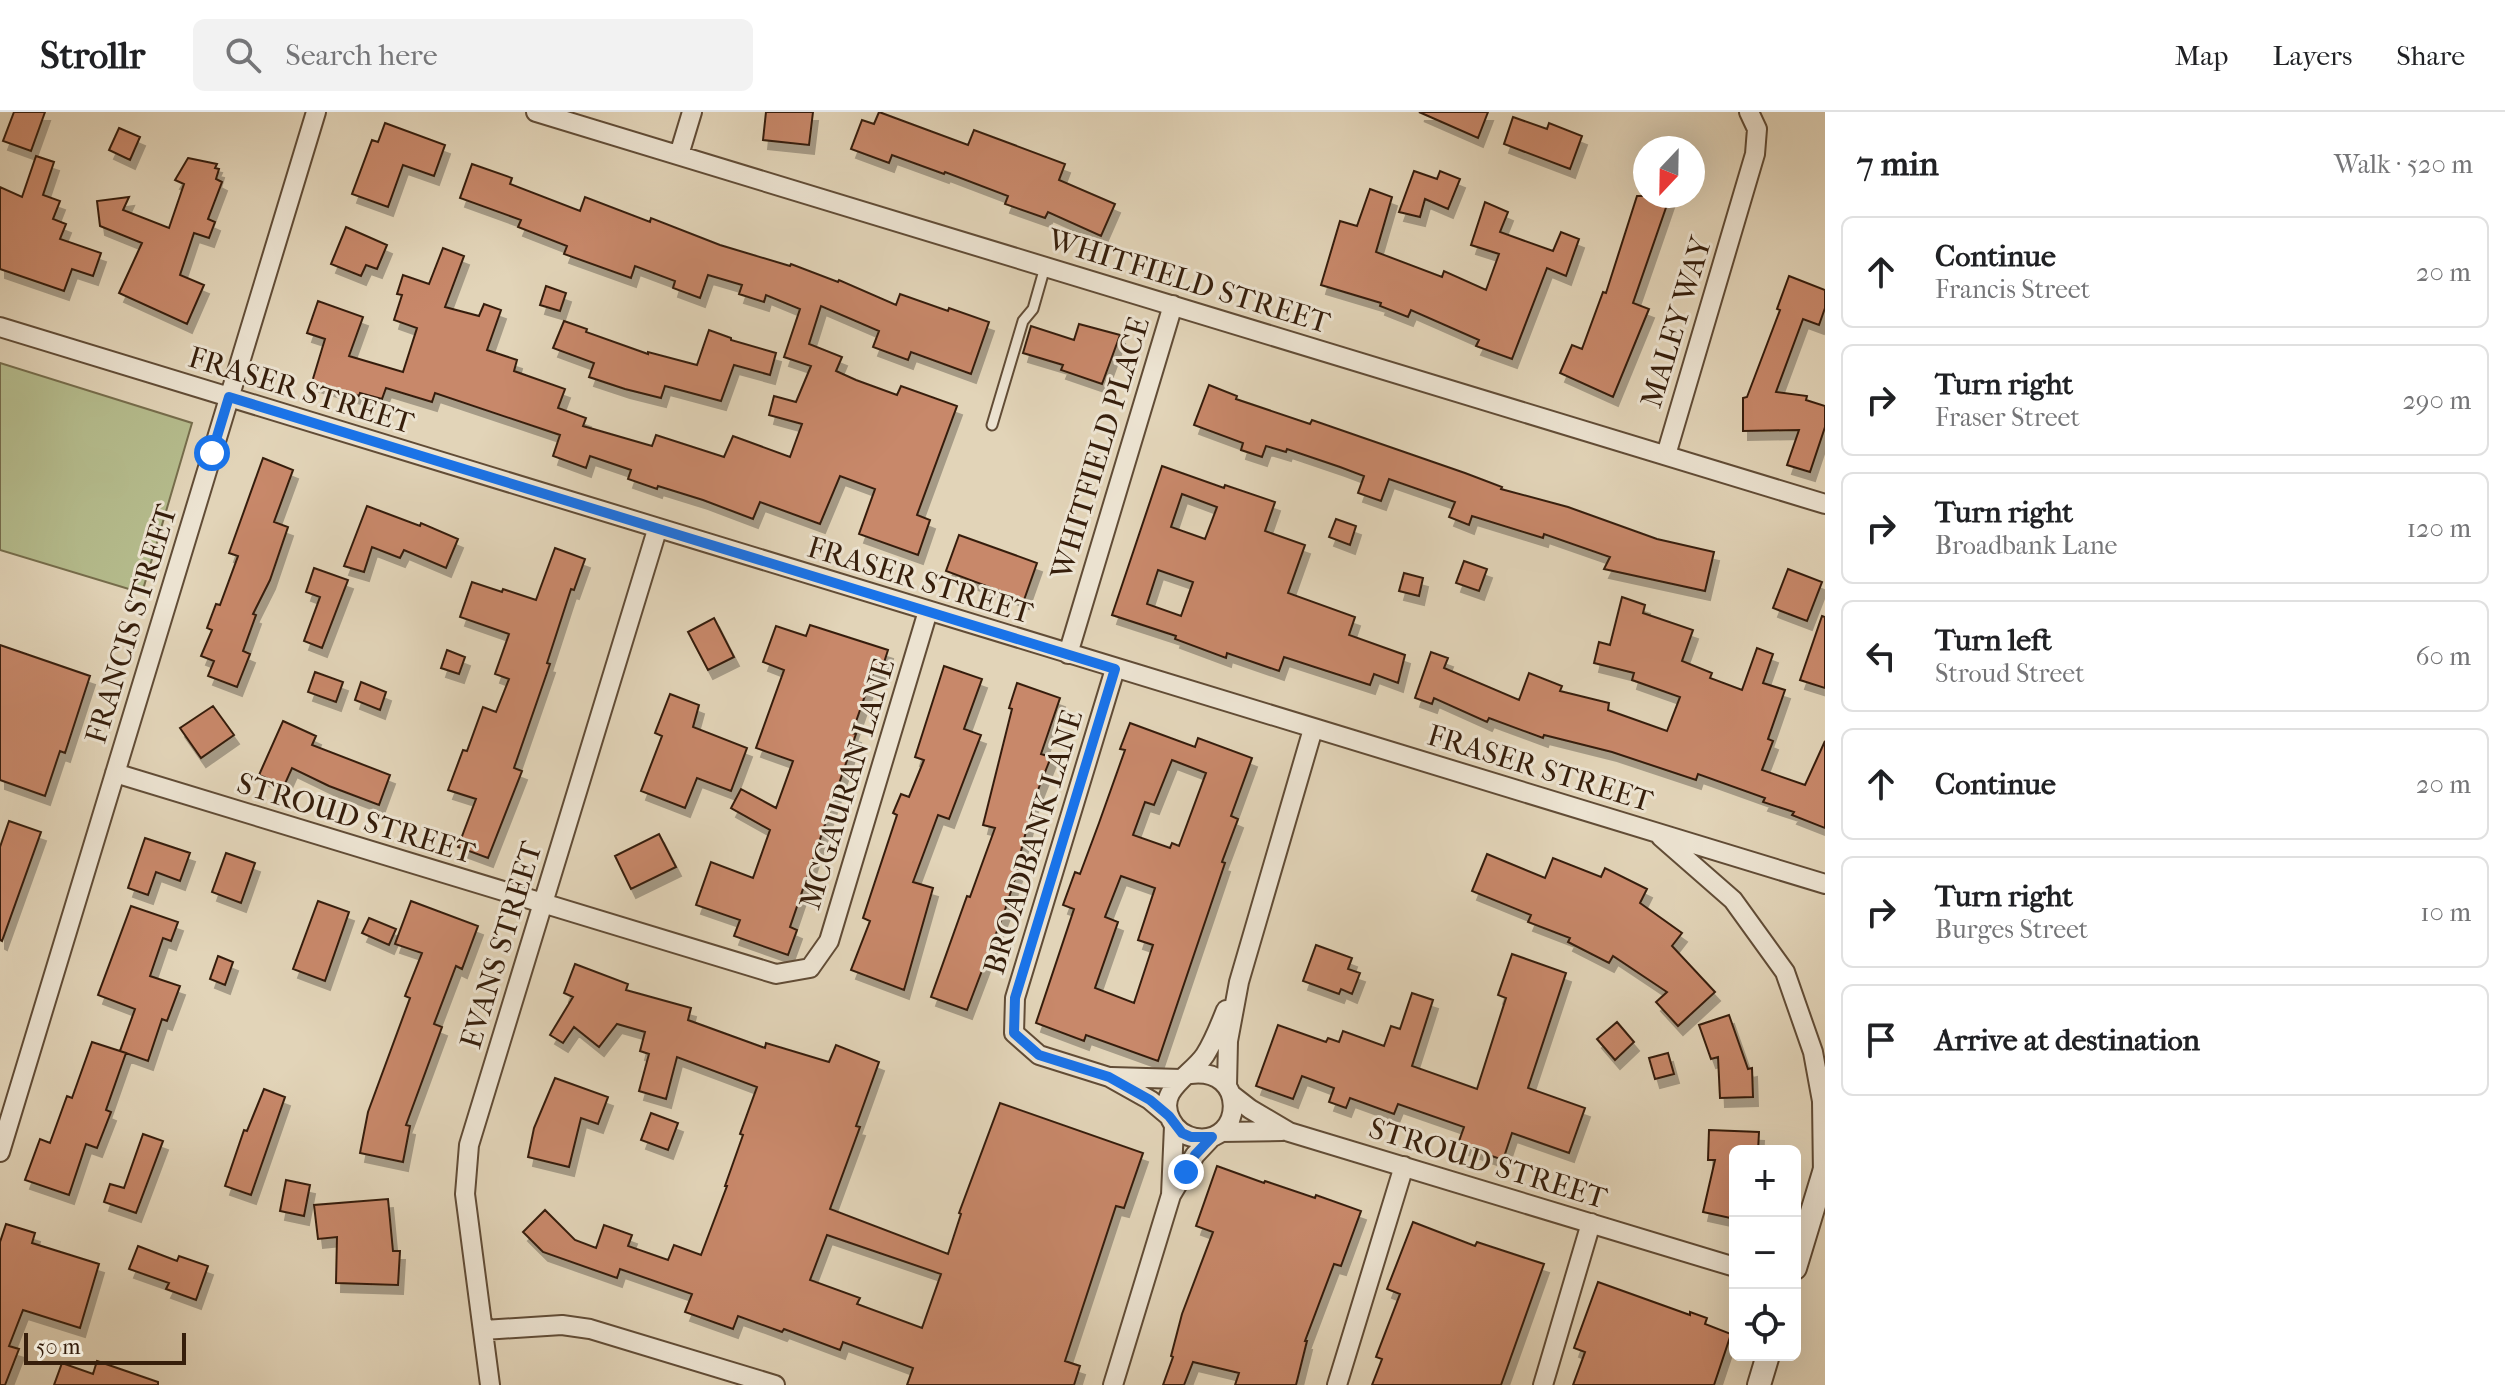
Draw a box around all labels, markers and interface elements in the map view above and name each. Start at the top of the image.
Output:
search box [193,19,753,91]
text: Strollr [40,33,145,78]
icon: search [221,33,265,77]
text: Search here [285,38,438,73]
text: Map [2175,39,2228,72]
text: Layers [2272,39,2352,72]
text: Share [2396,39,2465,72]
north arrow [1633,136,1705,208]
text: 7 min [1857,144,1939,184]
text: Walk · 520 m [2334,149,2473,180]
street label: WHITFIELD STREET [1043,222,1335,341]
street label: MALEY WAY [1634,231,1719,412]
text: Continue [1935,239,2056,274]
icon: ahead [1859,250,1903,294]
text: 20 m [2416,257,2471,288]
text: Francis Street [1935,274,2090,305]
street label: WHITFIELD PLACE [1044,313,1157,584]
street label: FRASER STREET [184,340,418,442]
text: Turn right [1935,367,2073,402]
icon: right [1859,378,1903,422]
text: 290 m [2402,385,2471,416]
text: Fraser Street [1935,402,2080,433]
route start [194,435,230,471]
text: Turn right [1935,495,2073,530]
street label: FRANCIS STREET [79,500,185,748]
icon: right [1859,506,1903,550]
text: 120 m [2407,513,2471,544]
street label: FRASER STREET [803,530,1037,632]
text: Broadbank Lane [1935,530,2117,561]
text: Turn left [1935,623,2052,658]
icon: left [1859,634,1903,678]
text: 60 m [2415,641,2471,672]
street label: MCGAURAN LANE [793,655,902,914]
text: Stroud Street [1935,658,2085,689]
street label: BROADBANK LANE [977,706,1090,979]
street label: FRASER STREET [1423,718,1657,820]
icon: ahead [1859,762,1903,806]
street label: STROUD STREET [233,766,480,872]
text: Continue [1935,767,2056,802]
text: 20 m [2416,769,2471,800]
street label: EVANS STREET [453,837,550,1053]
text: Turn right [1935,879,2073,914]
icon: right [1859,890,1903,934]
text: 10 m [2420,897,2471,928]
text: Burges Street [1935,914,2088,945]
icon: arrive [1859,1018,1903,1062]
text: Arrive at destination [1935,1023,2200,1058]
street label: STROUD STREET [1365,1111,1612,1217]
map controls [1729,1145,1801,1361]
button: + [1729,1145,1801,1217]
route end [1168,1154,1204,1190]
button: − [1729,1217,1801,1289]
button: locate [1729,1289,1801,1361]
scale bar [24,1329,186,1365]
text: 50 m [36,1334,81,1360]

